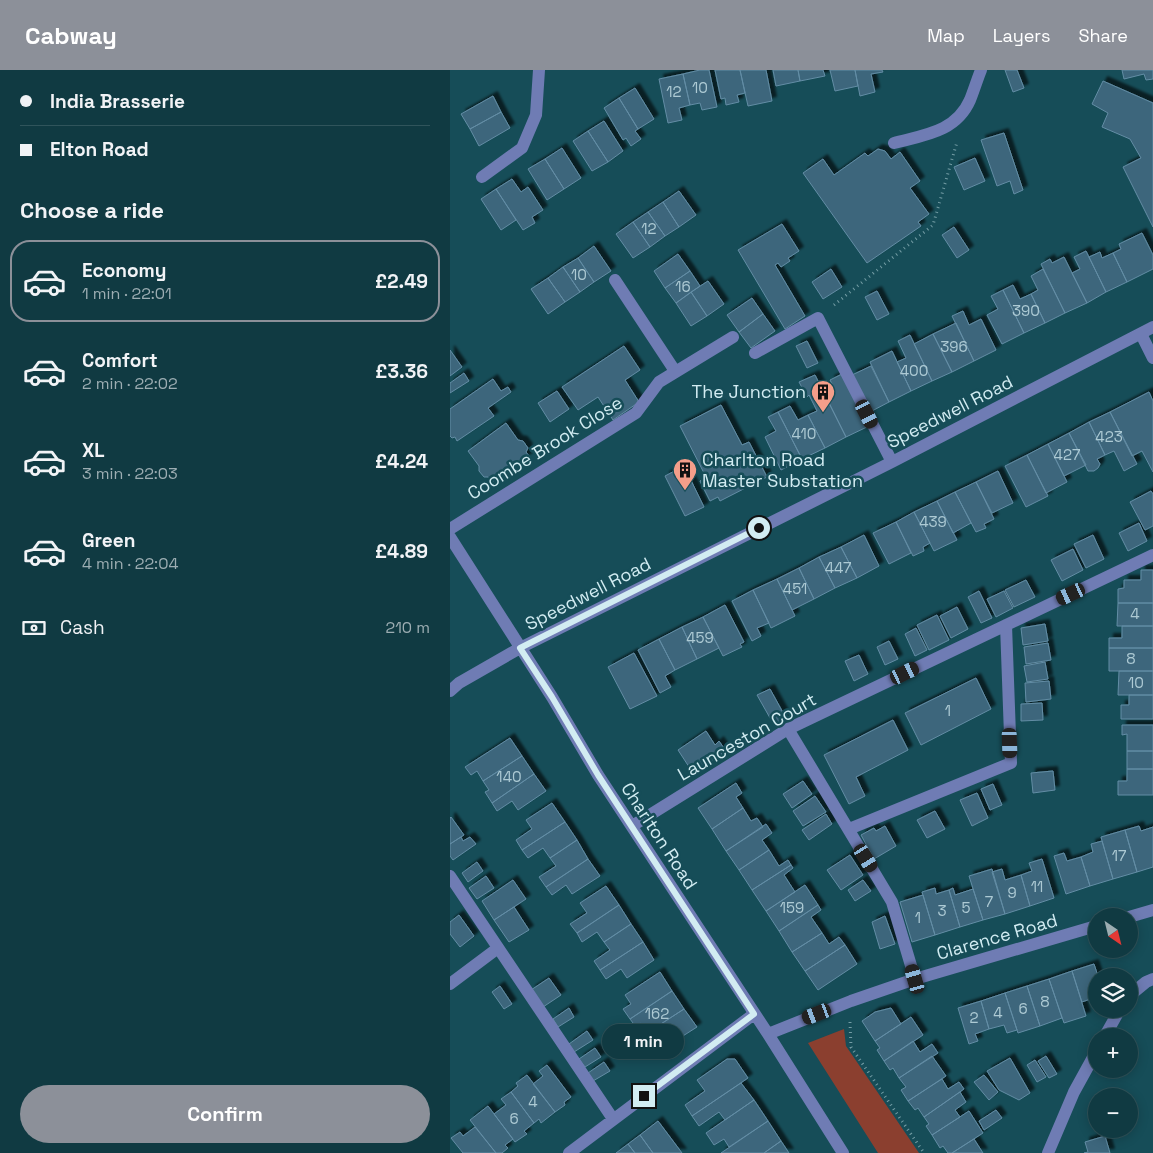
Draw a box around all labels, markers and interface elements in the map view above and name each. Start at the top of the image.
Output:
text: Cabway [25,20,117,51]
text: Map [927,24,965,47]
text: Layers [993,24,1050,47]
text: Share [1078,24,1128,47]
house number: 10 [692,78,708,97]
house number: 12 [666,82,682,101]
text: India Brasserie [50,89,185,114]
text: Elton Road [50,137,149,162]
text: Choose a ride [20,196,164,224]
house number: 12 [641,219,657,238]
text: Economy [82,258,166,283]
icon: car [22,259,67,304]
house number: 10 [571,265,587,284]
text: £2.49 [375,269,428,294]
house number: 16 [675,277,691,296]
text: 1 min · 22:01 [82,283,172,304]
house number: 390 [1012,301,1040,320]
house number: 396 [940,337,968,356]
text: Comfort [82,348,158,373]
icon: car [22,349,67,394]
text: £3.36 [375,359,428,384]
house number: 400 [900,361,928,380]
street label: Speedwell Road [883,370,1017,453]
text: 2 min · 22:02 [82,373,178,394]
building icon: The Junction [810,379,836,413]
place label: The Junction [692,380,806,403]
street label: Coombe Brook Close [463,391,626,505]
car [853,397,880,431]
house number: 410 [792,424,816,443]
house number: 423 [1095,427,1123,446]
text: XL [82,438,105,463]
icon: car [22,439,67,484]
house number: 427 [1054,445,1080,464]
place label: Charlton Road Master Substation [702,448,863,492]
text: £4.24 [375,449,428,474]
building icon: Charlton Road Master Substation [672,457,698,491]
text: 3 min · 22:03 [82,463,178,484]
house number: 439 [919,512,947,531]
route start [748,517,770,539]
text: Green [82,528,135,553]
icon: car [22,529,67,574]
text: £4.89 [375,539,428,564]
street label: Speedwell Road [521,552,655,635]
text: 4 min · 22:04 [82,553,178,574]
house number: 447 [825,558,851,577]
house number: 451 [783,579,807,598]
car [1054,581,1087,607]
house number: 4 [1130,604,1140,623]
icon: cash [20,614,48,642]
text: Cash [60,615,105,640]
text: 210 m [386,617,430,638]
house number: 459 [686,628,714,647]
house number: 8 [1126,649,1136,668]
car [888,660,921,686]
house number: 10 [1128,673,1144,692]
street label: Launceston Court [673,688,820,786]
house number: 1 [945,701,951,720]
car [1001,728,1018,758]
house number: 140 [496,767,522,786]
street label: Charlton Road [616,778,703,894]
car [851,841,880,875]
house number: 17 [1112,846,1126,865]
house number: 11 [1031,877,1043,896]
house number: 9 [1007,883,1017,902]
house number: 7 [985,892,993,911]
house number: 159 [780,898,804,917]
house number: 5 [962,898,971,917]
house number: 3 [937,901,947,920]
house number: 1 [915,908,921,927]
street label: Clarence Road [934,908,1060,965]
north arrow [1088,908,1138,958]
map controls [1088,908,1138,1138]
car [903,963,926,995]
button: layers [1088,968,1138,1018]
house number: 8 [1040,992,1050,1011]
house number: 6 [1018,999,1028,1018]
car [800,1002,833,1026]
house number: 4 [993,1003,1003,1022]
house number: 162 [645,1004,669,1023]
house number: 2 [969,1008,979,1027]
callout: 1 min [603,1024,685,1058]
button: + [1088,1028,1138,1078]
text: 1 min [623,1031,663,1052]
button: Confirm [20,1085,430,1143]
route end [633,1085,655,1107]
button: − [1088,1088,1138,1138]
house number: 4 [528,1092,538,1111]
house number: 6 [509,1109,519,1128]

